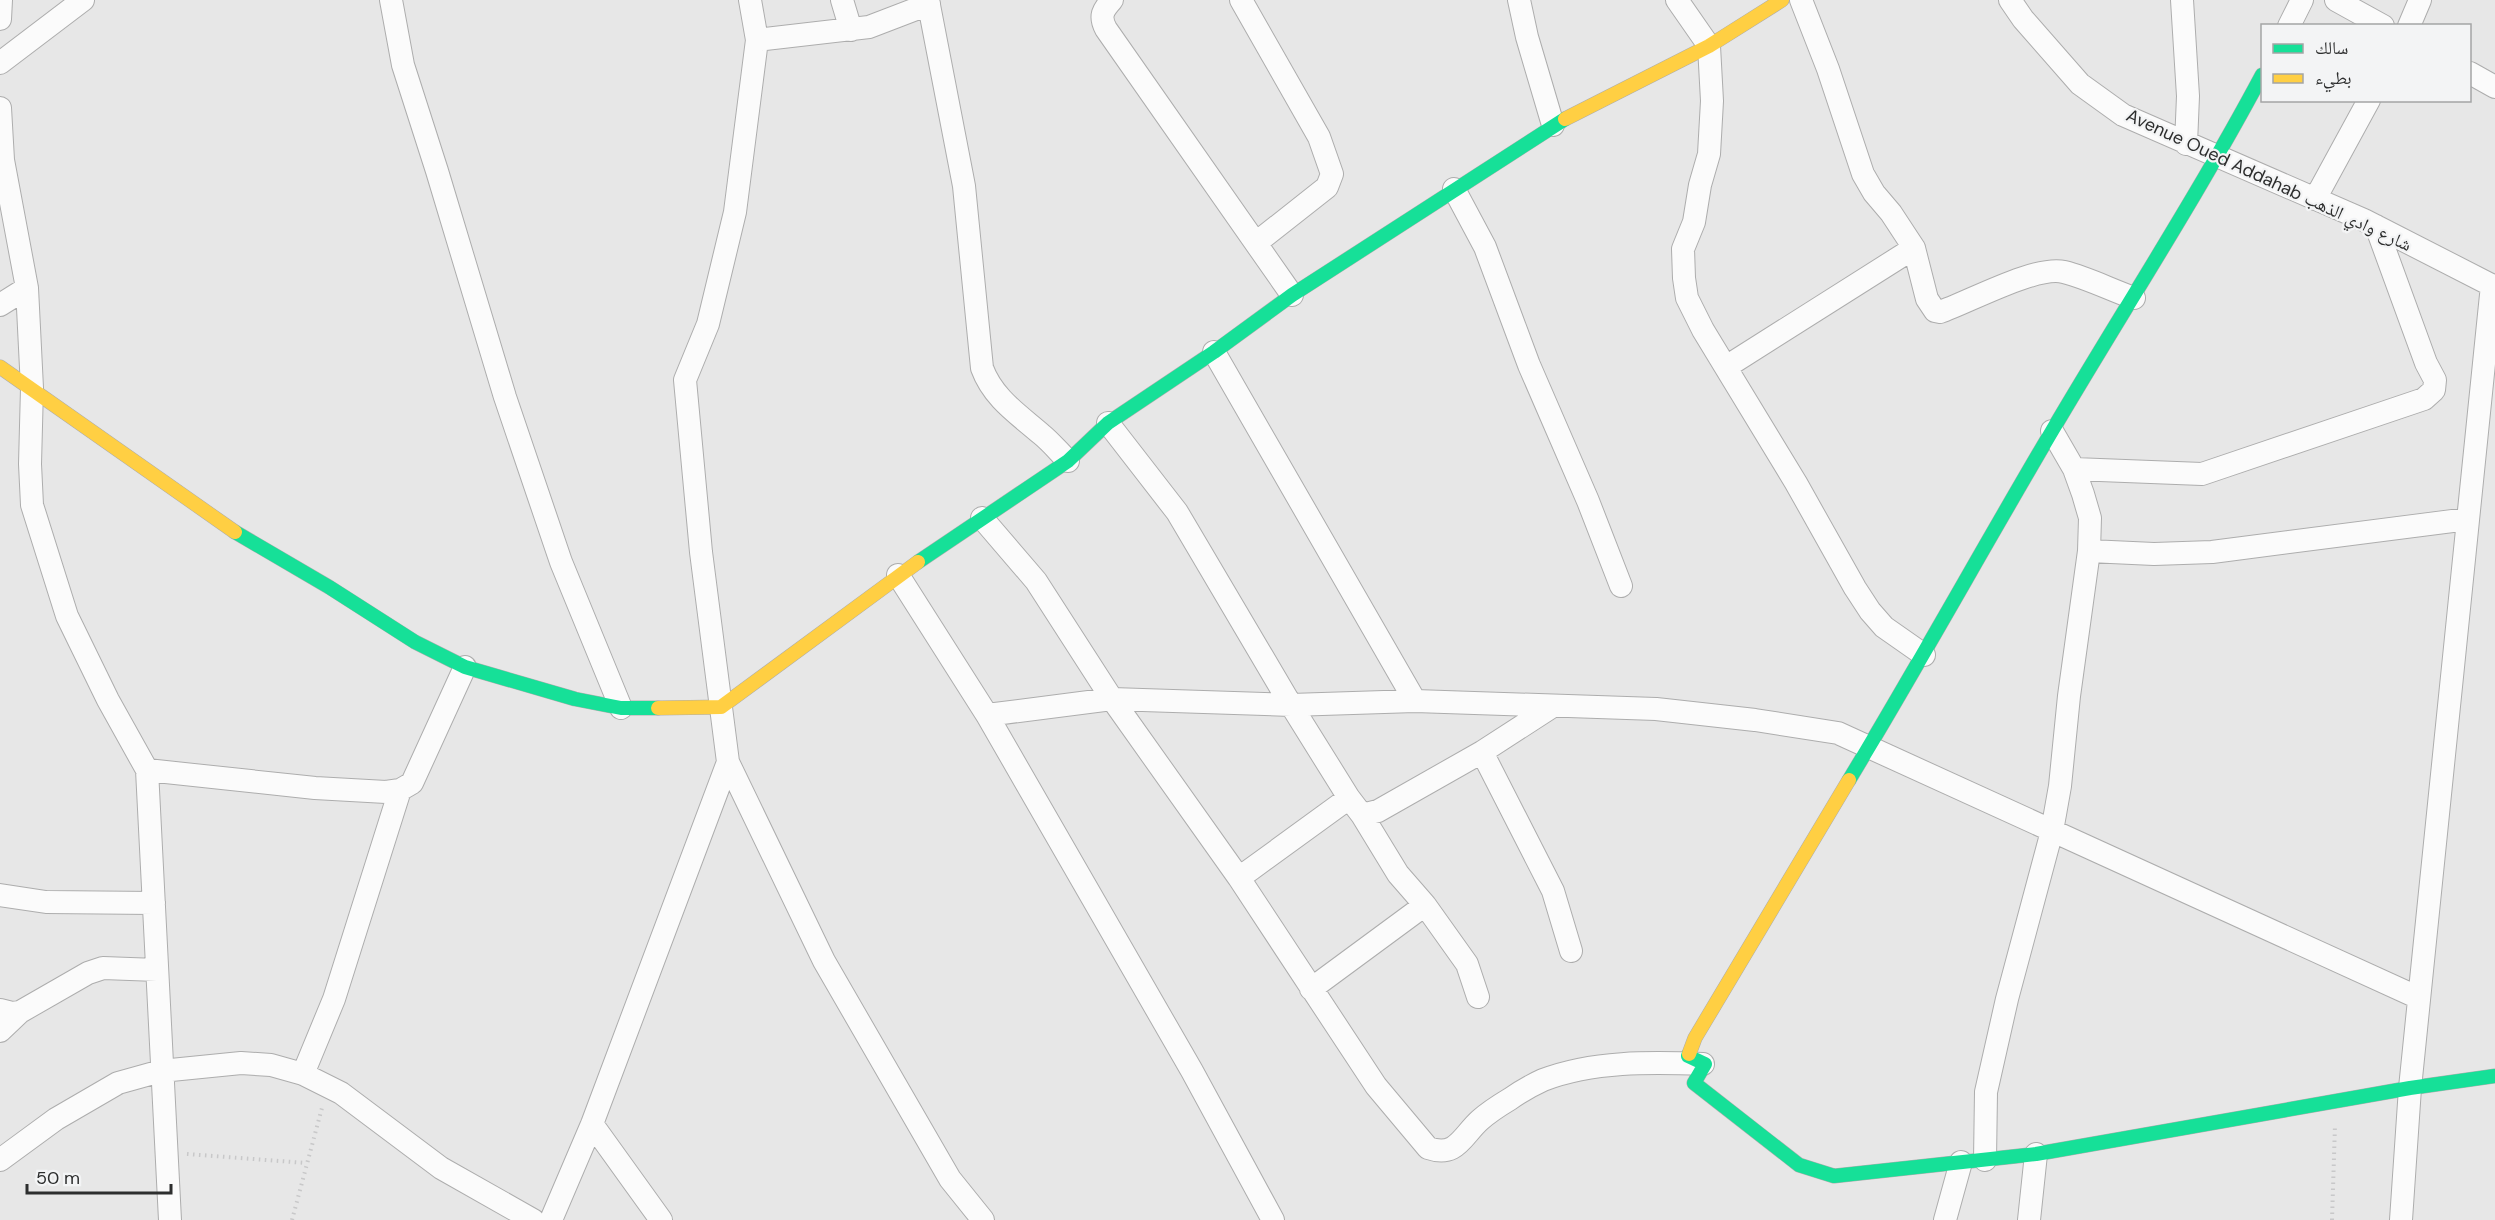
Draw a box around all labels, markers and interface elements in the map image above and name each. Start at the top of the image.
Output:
legend [2261,24,2471,102]
text: سالك [2315,36,2348,60]
text: بطيء [2315,66,2352,93]
street label: Avenue Oued Addahab شارع وادي الذهب [2121,103,2415,259]
scale bar [27,1157,171,1195]
text: 50 m [36,1166,80,1190]

